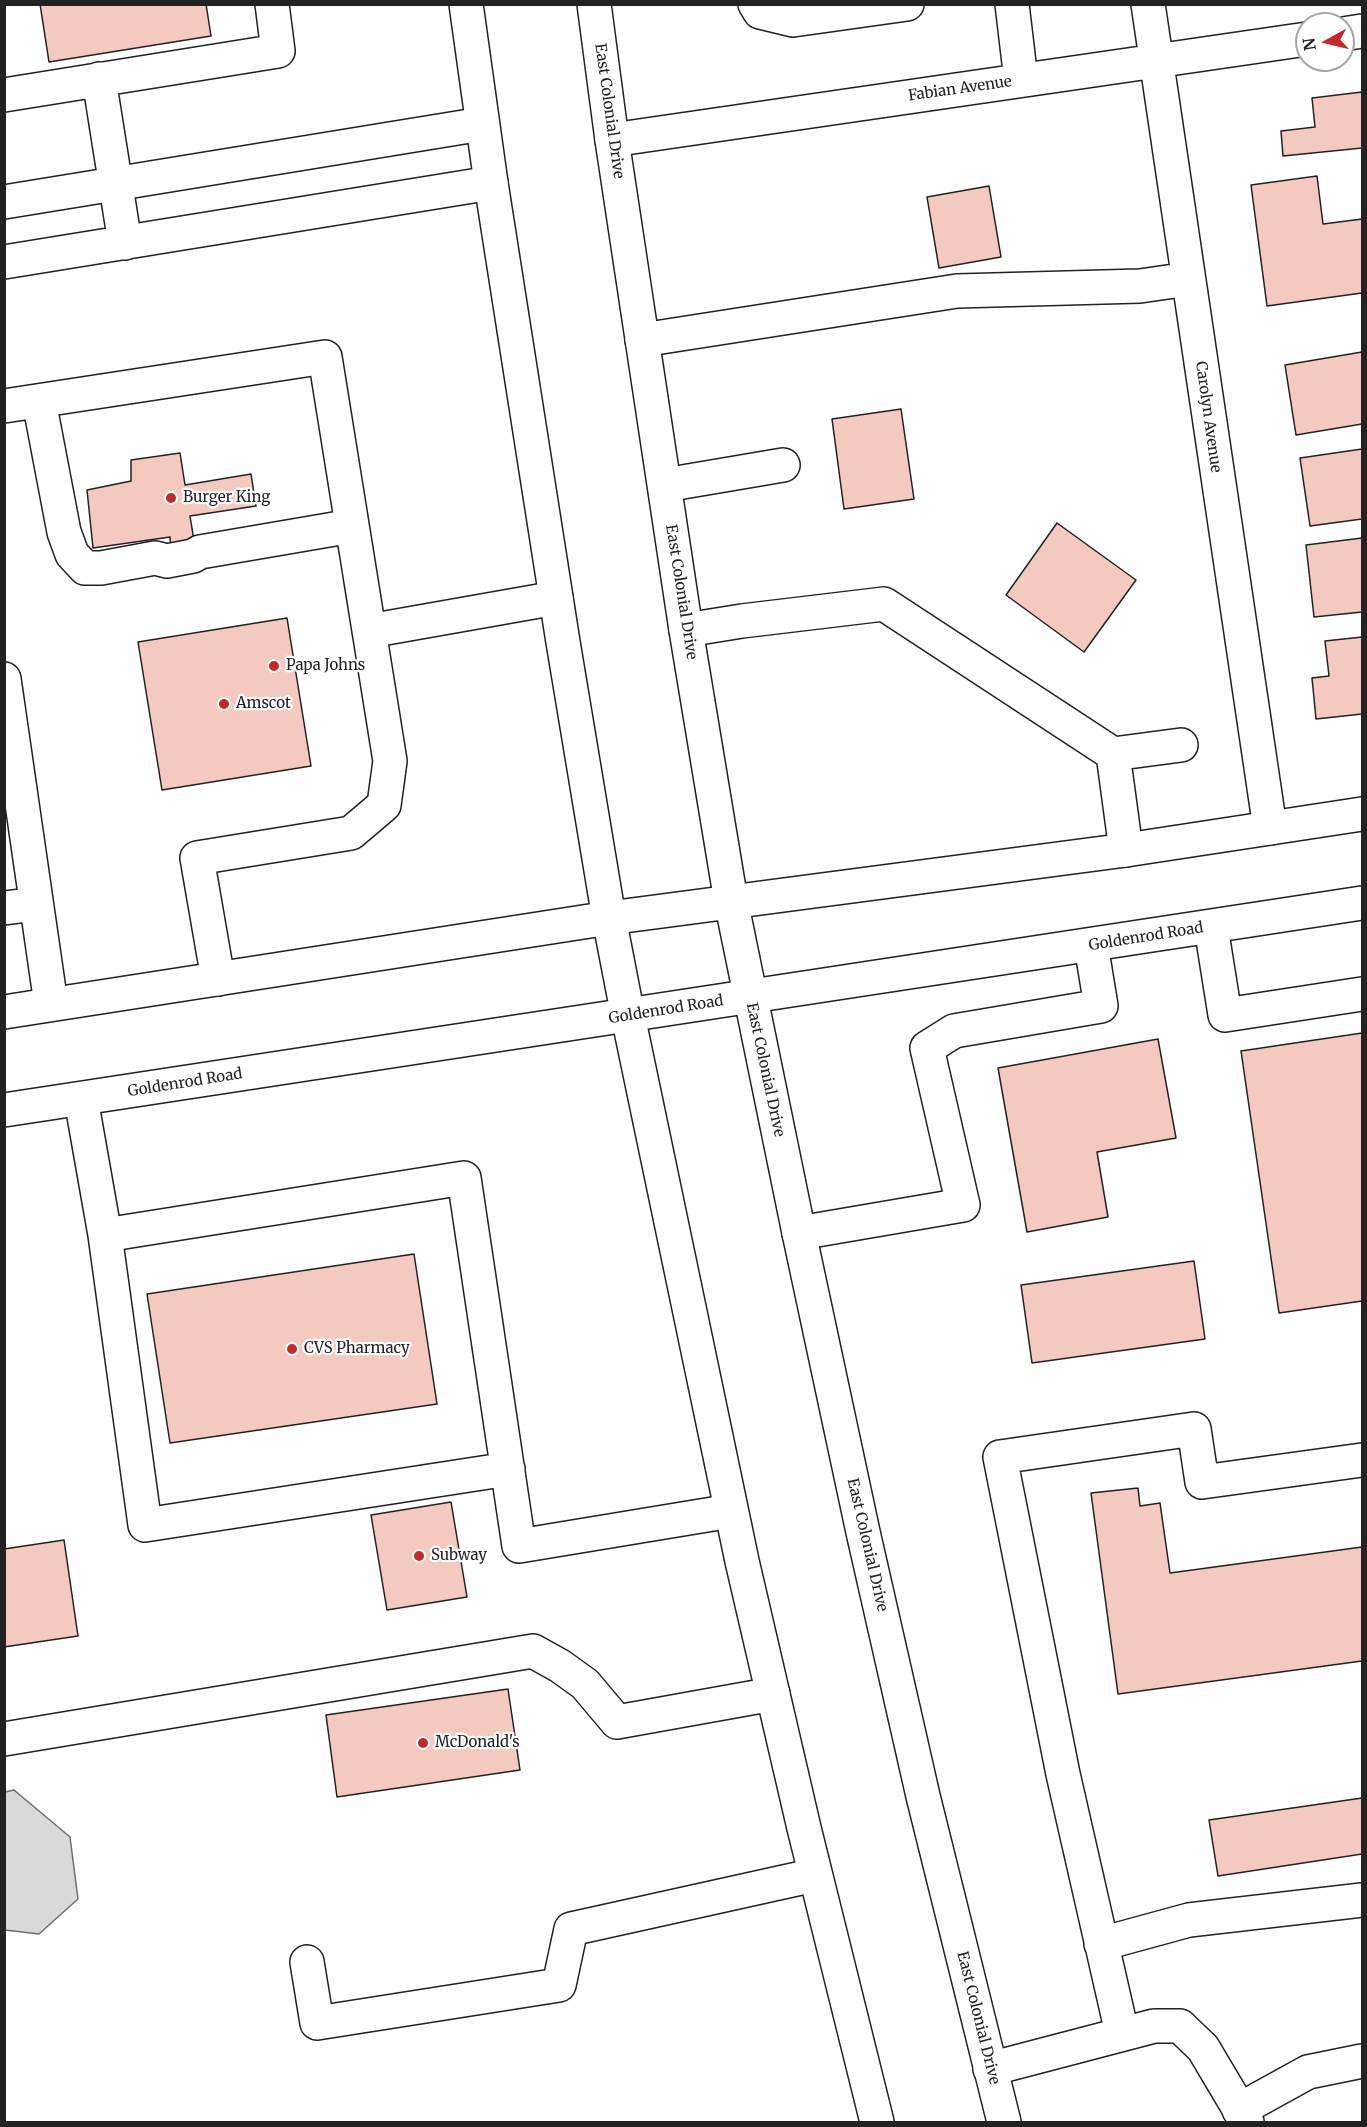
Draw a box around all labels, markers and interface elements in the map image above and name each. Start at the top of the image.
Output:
north arrow [1295,12,1355,72]
text: N [1298,37,1320,52]
street label: East Colonial Drive [591,42,627,180]
street label: Fabian Avenue [907,73,1013,105]
street label: Carolyn Avenue [1191,360,1225,474]
place label: Burger King [183,489,270,507]
marker: Burger King [164,491,178,505]
street label: East Colonial Drive [661,523,701,661]
place label: Papa Johns [286,657,365,675]
marker: Papa Johns [267,659,281,673]
place label: Amscot [236,695,291,713]
marker: Amscot [217,697,231,711]
street label: Goldenrod Road [1087,919,1205,955]
street label: Goldenrod Road [607,992,725,1028]
street label: East Colonial Drive [742,1001,788,1139]
street label: Goldenrod Road [126,1065,244,1101]
place label: CVS Pharmacy [304,1340,410,1358]
marker: CVS Pharmacy [285,1342,299,1356]
street label: East Colonial Drive [843,1476,891,1614]
place label: Subway [431,1547,487,1565]
marker: Subway [412,1549,426,1563]
place label: McDonald's [435,1734,520,1752]
marker: McDonald's [416,1736,430,1750]
street label: East Colonial Drive [953,1950,1003,2086]

